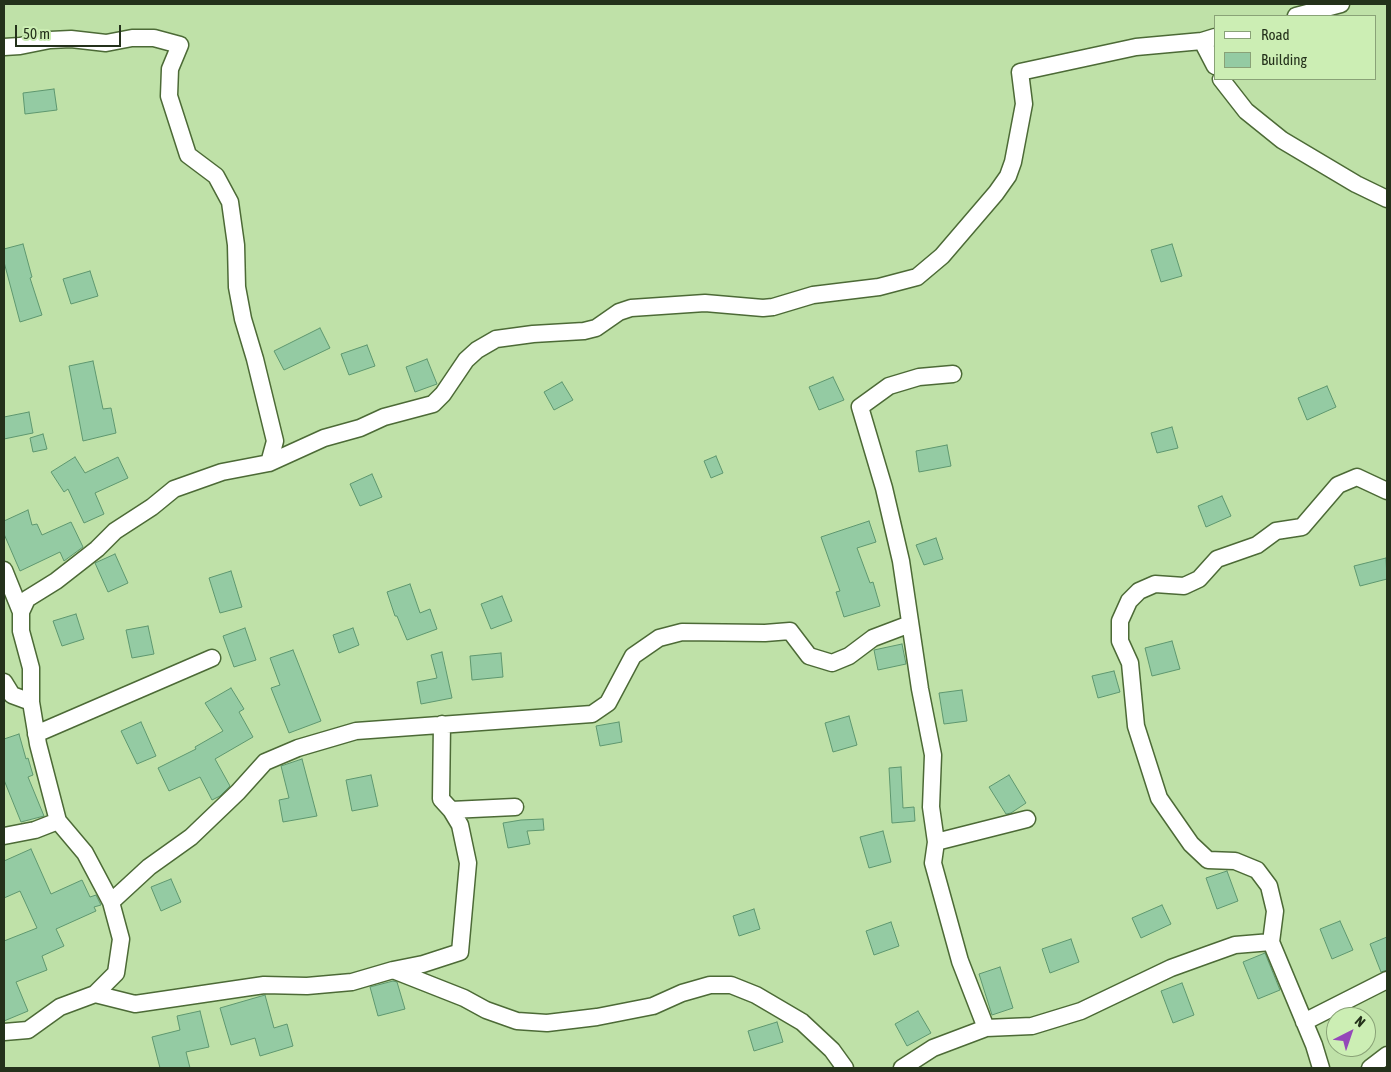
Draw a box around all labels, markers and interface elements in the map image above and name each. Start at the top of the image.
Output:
scale bar [18,15,124,47]
legend [1214,15,1376,80]
text: 50 m [23,25,50,42]
text: Road [1261,26,1290,43]
text: Building [1261,51,1307,68]
north arrow [1326,1007,1376,1057]
text: N [1352,1013,1369,1030]

